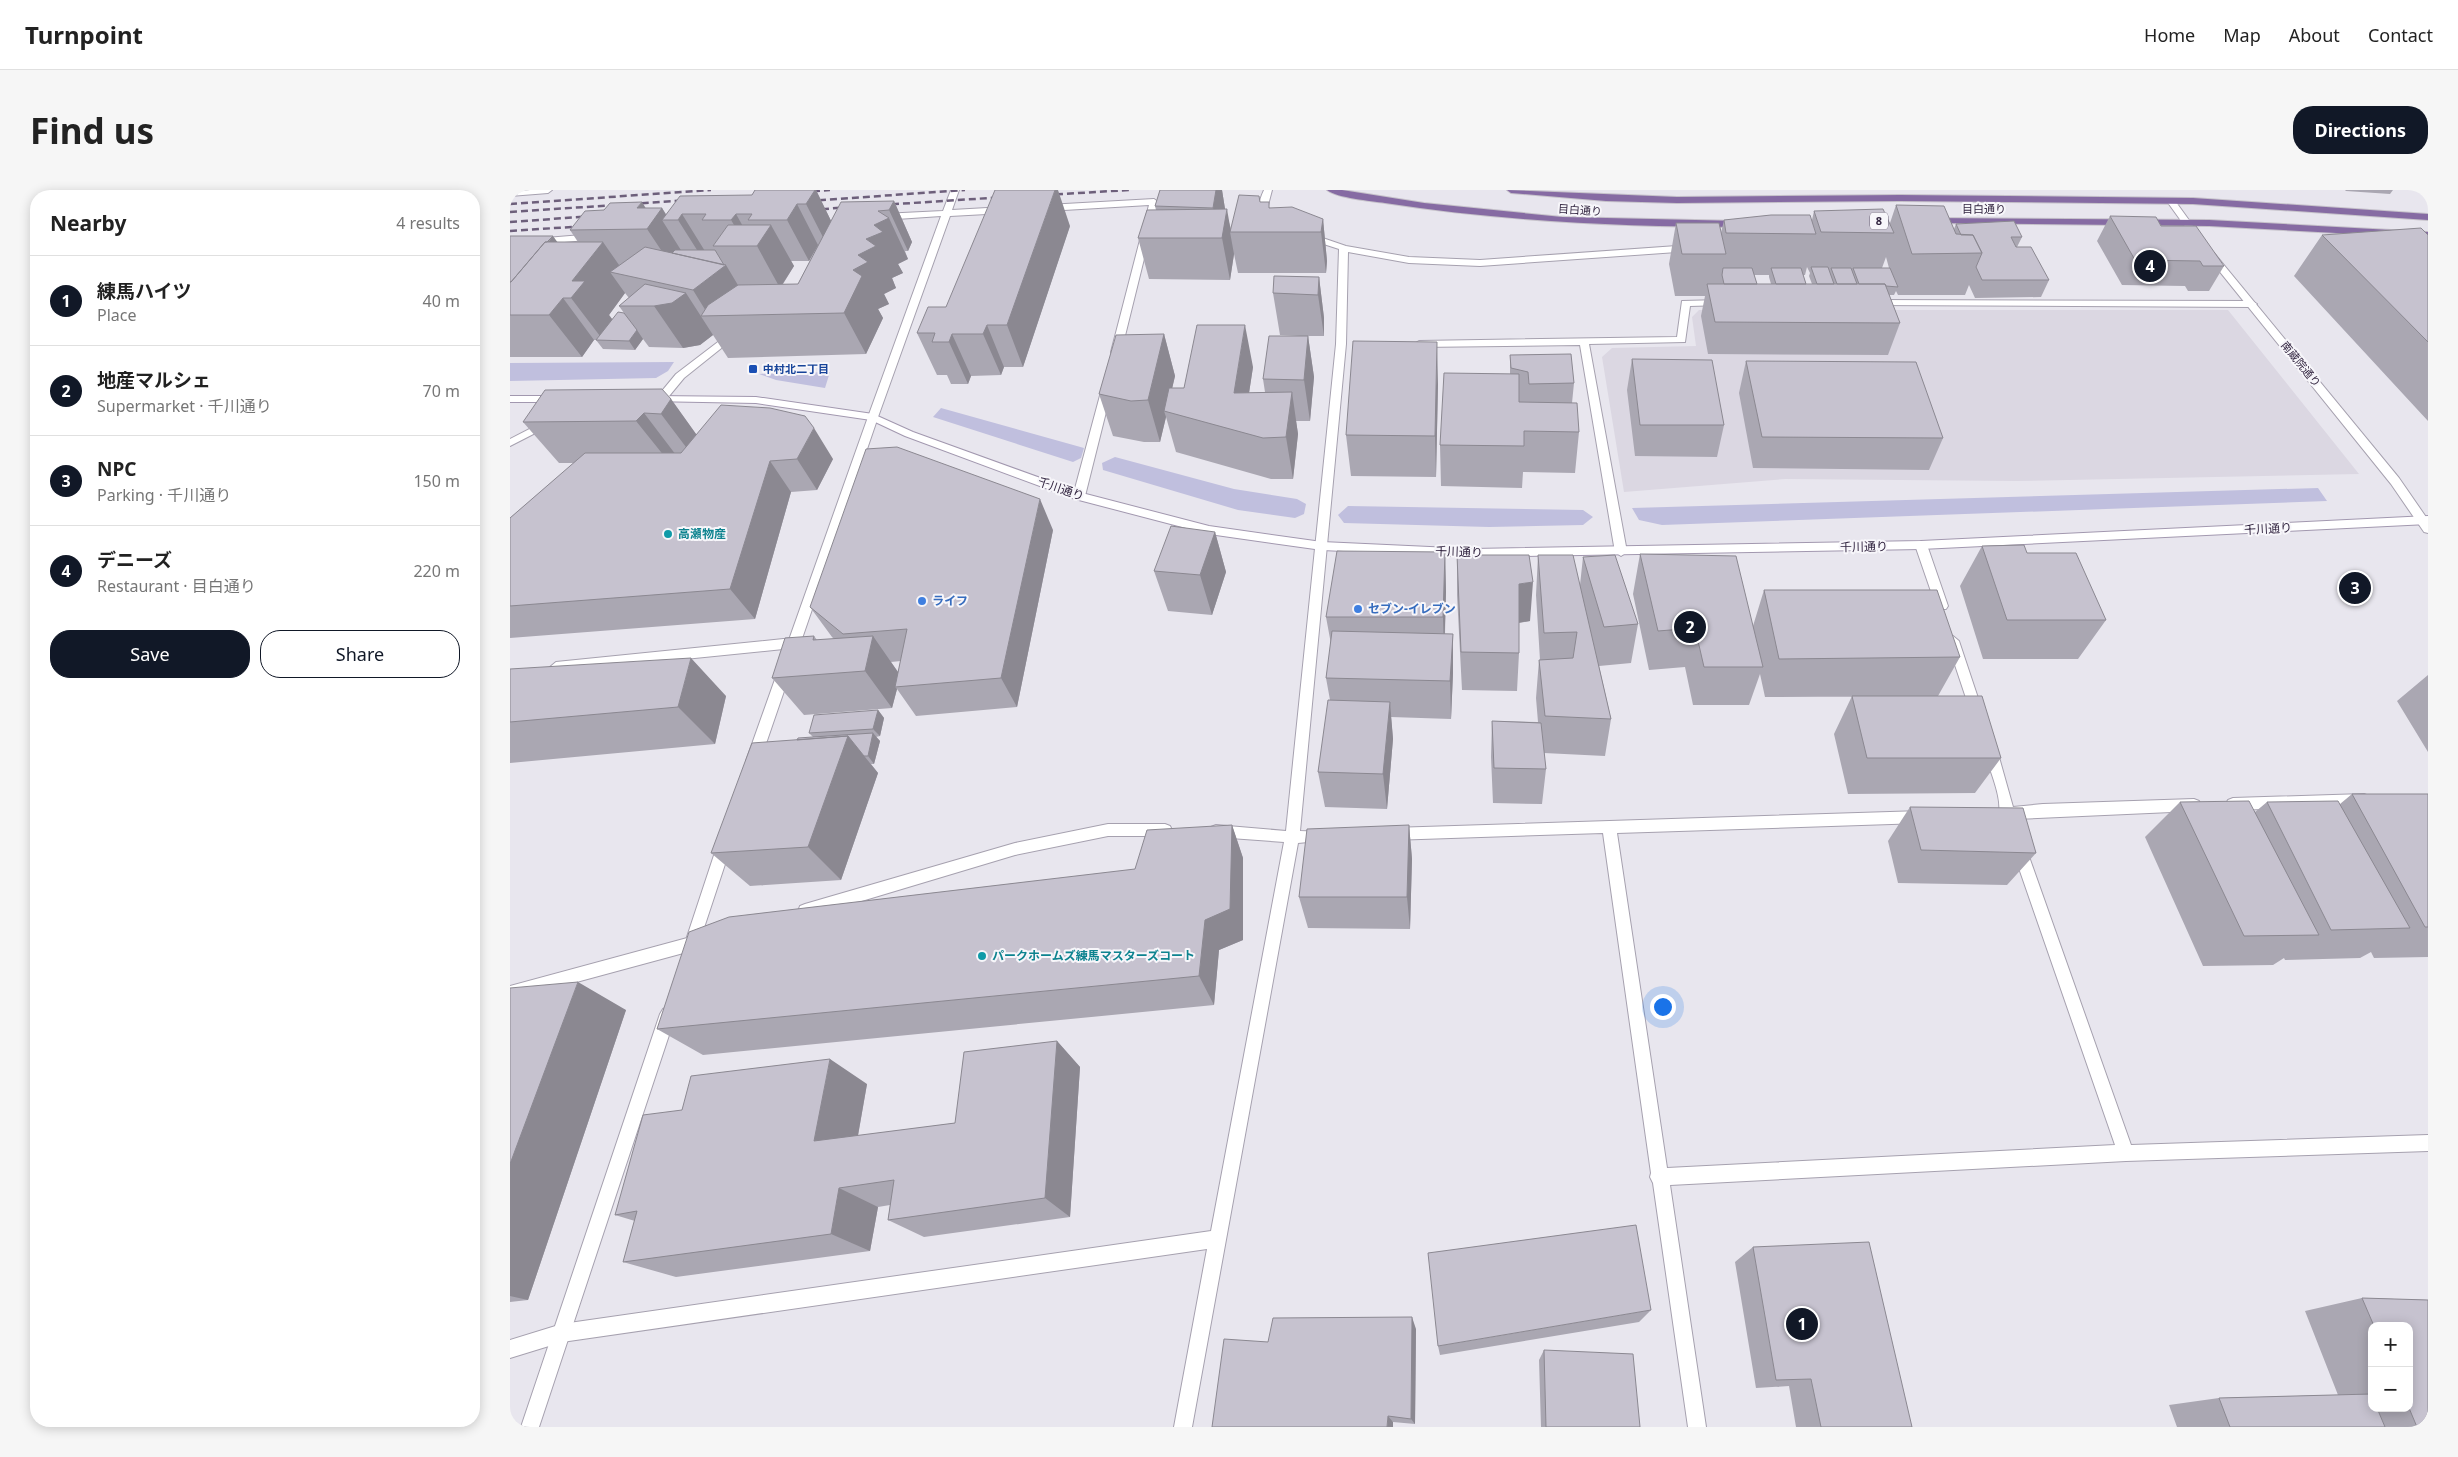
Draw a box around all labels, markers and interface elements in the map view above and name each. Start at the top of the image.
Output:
text: Turnpoint [25,18,143,51]
text: Home [2144,23,2195,47]
text: Map [2223,23,2261,47]
text: About [2289,23,2340,47]
text: Contact [2368,23,2433,47]
button: Directions [2293,106,2428,154]
text: Find us [30,107,154,154]
street label: 目白通り [1558,200,1603,219]
street label: 目白通り [1962,201,2006,216]
text: Nearby [50,209,126,237]
text: 4 results [396,212,460,234]
road number: 8 [1870,212,1888,230]
pin: 4 [2134,247,2166,285]
text: 練馬ハイツ [97,278,192,304]
text: 1 [61,290,71,312]
text: 40 m [423,290,460,312]
text: Place [97,304,137,326]
street label: 南蔵院通り [2278,338,2325,390]
place label: 中村北二丁目 [763,361,829,376]
marker: 中村北二丁目 [747,363,759,375]
text: 地産マルシェ [97,367,211,393]
text: 2 [61,380,71,402]
text: 70 m [423,380,460,402]
text: Supermarket · 千川通り [97,395,272,417]
text: NPC [97,456,136,482]
text: 3 [61,470,71,492]
text: 150 m [413,470,460,492]
street label: 千川通り [1036,473,1087,504]
text: Parking · 千川通り [97,484,231,506]
street label: 千川通り [2244,519,2292,538]
place label: 高瀬物産 [678,525,726,542]
marker: 高瀬物産 [662,528,674,540]
street label: 千川通り [1840,538,1888,555]
street label: 千川通り [1435,542,1483,561]
text: デニーズ [97,547,172,573]
text: 4 [61,560,71,582]
text: 220 m [413,560,460,582]
pin: 3 [2339,569,2371,607]
text: Restaurant · 目白通り [97,575,256,597]
place label: ライフ [932,592,968,609]
marker: ライフ [916,595,928,607]
place label: セブン-イレブン [1368,600,1456,617]
marker: セブン-イレブン [1352,603,1364,615]
pin: 2 [1674,608,1706,646]
button: Save [50,630,250,678]
button: Share [260,630,460,678]
place label: パークホームズ練馬マスターズコート [992,947,1195,964]
marker: パークホームズ練馬マスターズコート [976,950,988,962]
your location [1650,994,1676,1020]
pin: 1 [1786,1305,1818,1343]
map controls [2368,1322,2413,1412]
button: + [2368,1322,2413,1367]
button: − [2368,1367,2413,1412]

